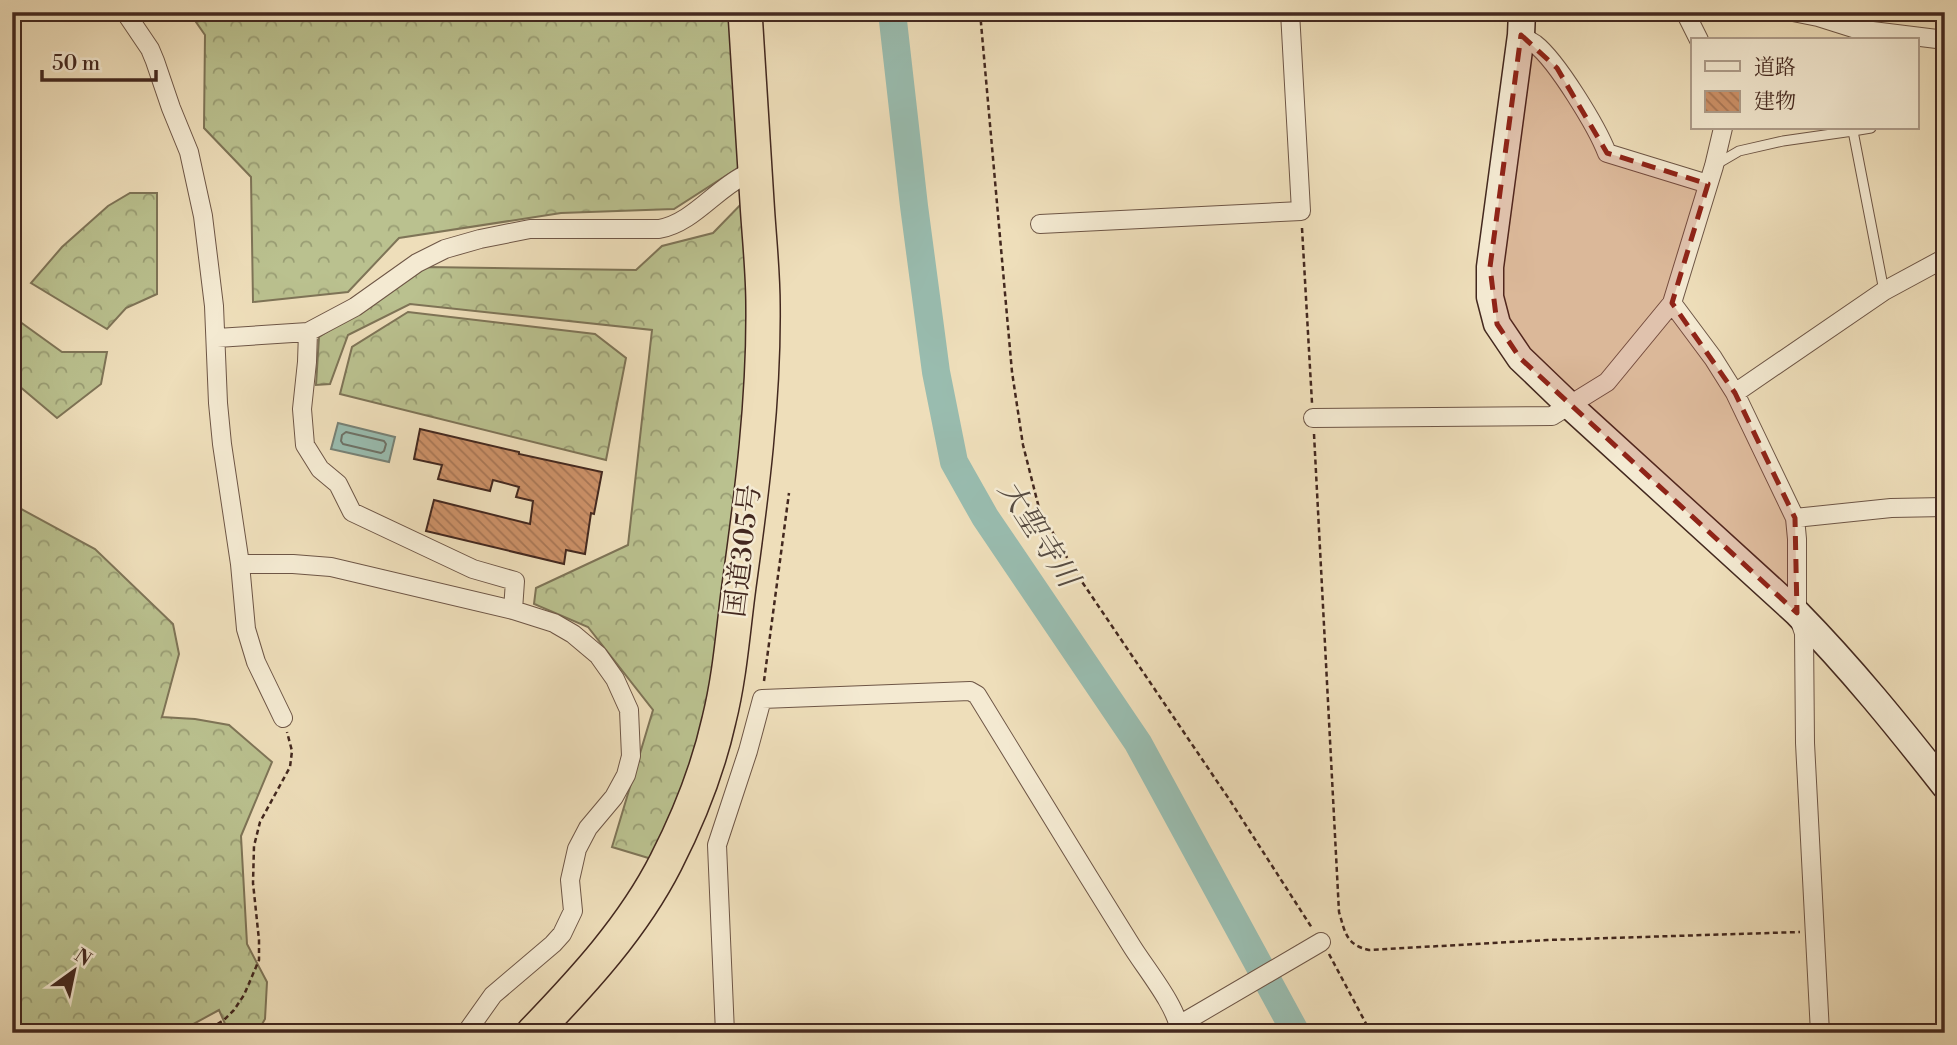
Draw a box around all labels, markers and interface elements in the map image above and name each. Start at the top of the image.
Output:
scale bar [42,38,156,82]
legend [1691,38,1918,130]
text: 50 m [52,51,100,77]
text: 道路 [1754,55,1796,81]
text: 建物 [1754,89,1796,115]
water label: 大聖寺川 [989,473,1088,597]
street label: 国道305号 [717,483,769,619]
north arrow [38,936,108,1006]
text: N [70,943,96,972]

